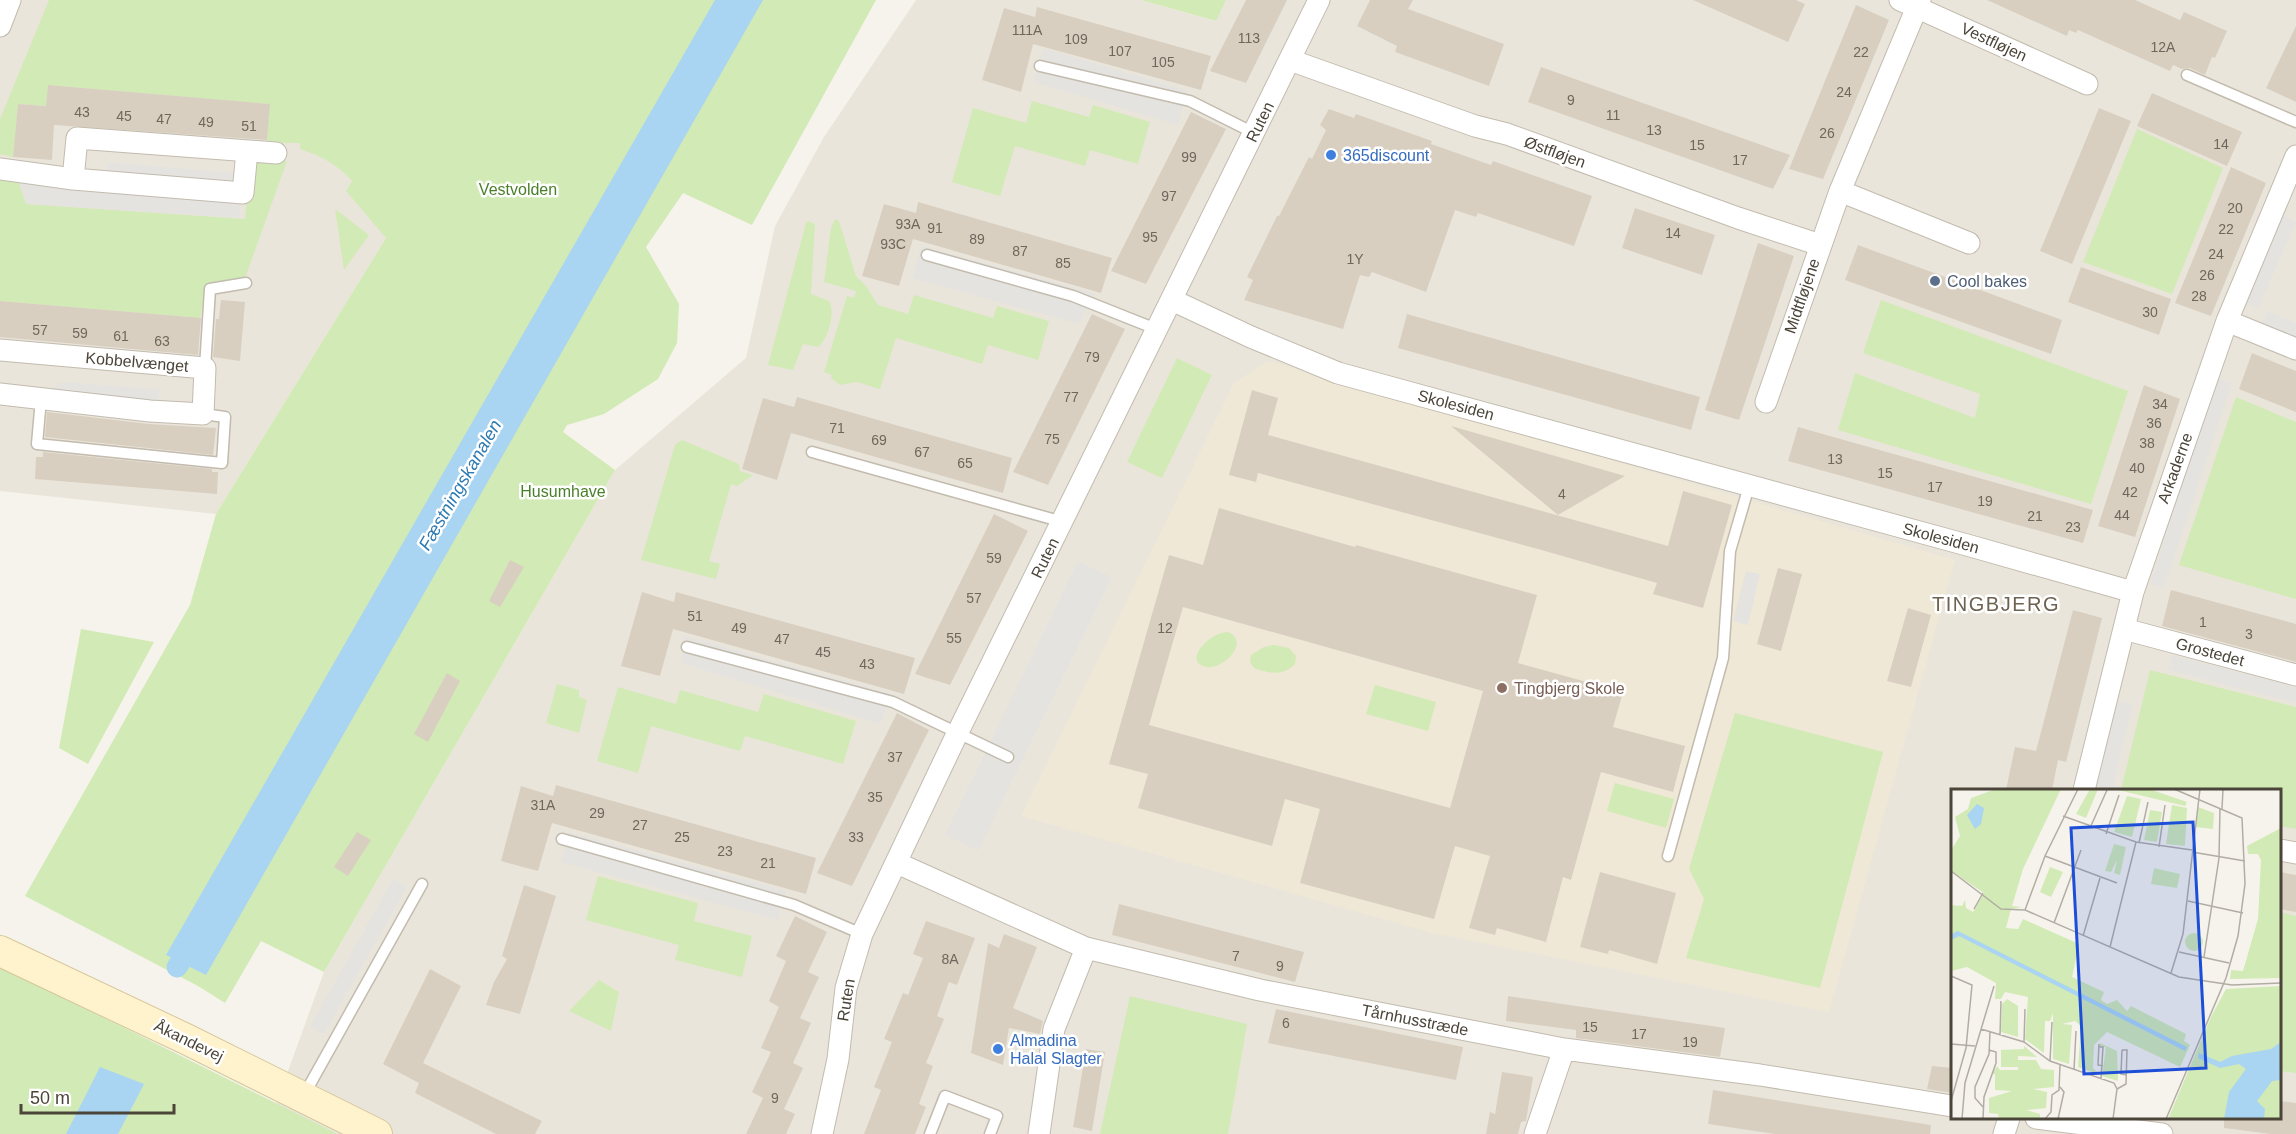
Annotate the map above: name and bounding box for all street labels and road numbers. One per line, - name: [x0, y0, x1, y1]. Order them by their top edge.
- street label: Vestfløjen: [1959, 19, 2029, 65]
- street label: Ruten: [1243, 99, 1277, 145]
- street label: Østfløjen: [1522, 133, 1588, 171]
- street label: Midtfløjene: [1781, 256, 1823, 336]
- street label: Kobbelvænget: [85, 349, 190, 375]
- street label: Skolesiden: [1416, 387, 1496, 423]
- street label: Arkaderne: [2154, 430, 2196, 506]
- street label: Skolesiden: [1901, 520, 1981, 556]
- street label: Ruten: [1028, 535, 1062, 581]
- street label: Grostedet: [2174, 635, 2247, 669]
- street label: Ruten: [834, 978, 858, 1022]
- street label: Tårnhusstræde: [1360, 1001, 1470, 1039]
- street label: Åkandevej: [152, 1016, 227, 1065]

